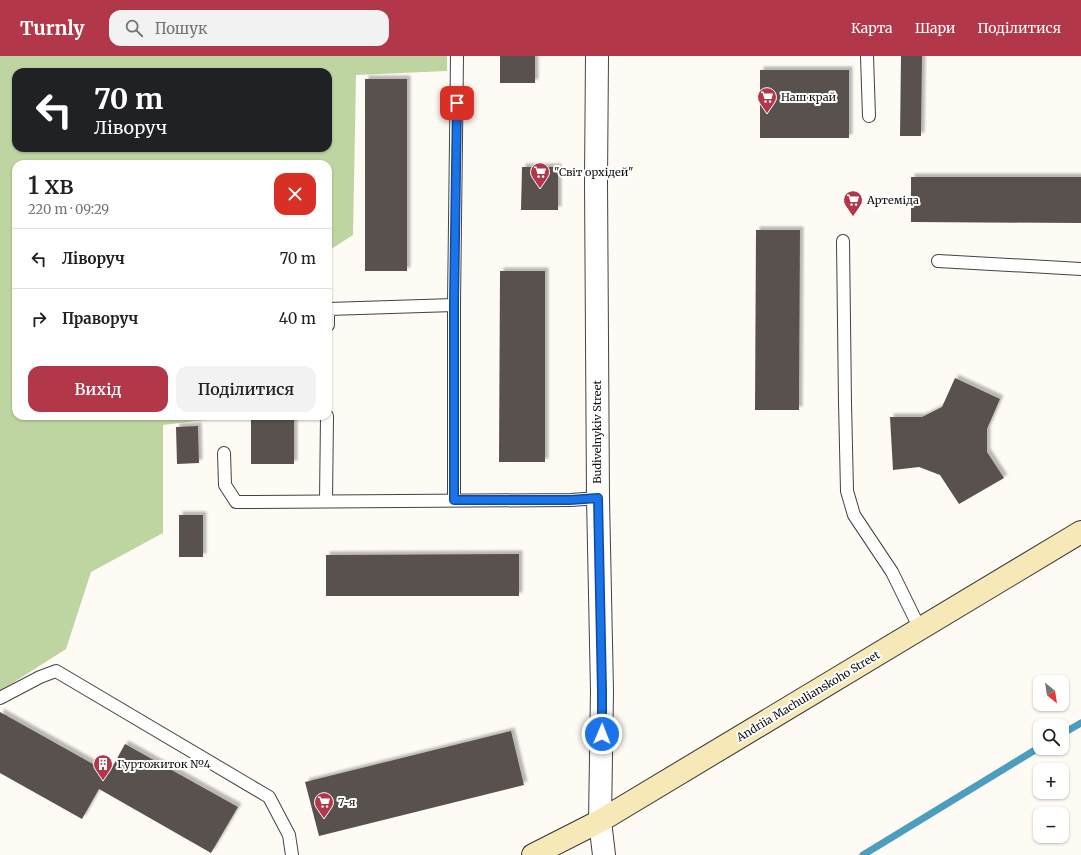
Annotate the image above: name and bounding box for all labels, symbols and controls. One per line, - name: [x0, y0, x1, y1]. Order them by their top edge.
- search box: [109, 10, 389, 46]
- text: Turnly: [20, 16, 85, 40]
- icon: search: [123, 17, 145, 39]
- text: Пошук: [155, 19, 207, 38]
- text: Карта: [851, 19, 893, 37]
- text: Шари: [915, 19, 956, 37]
- text: Поділитися: [978, 19, 1061, 37]
- text: 70 m: [94, 81, 163, 117]
- icon: left: [28, 84, 80, 136]
- pin: [440, 86, 474, 120]
- supermarket icon: Наш край: [756, 86, 778, 114]
- place label: Наш край: [781, 90, 837, 104]
- icon: arrive: [446, 92, 468, 114]
- text: Ліворуч: [94, 116, 167, 139]
- supermarket icon: "Світ орхідей": [529, 161, 551, 189]
- place label: "Світ орхідей": [554, 165, 634, 179]
- text: 1 хв: [28, 170, 74, 201]
- button: close: [274, 173, 316, 215]
- supermarket icon: Артеміда: [842, 189, 864, 217]
- place label: Артеміда: [866, 193, 919, 207]
- text: 220 m · 09:29: [28, 201, 109, 218]
- icon: left: [28, 248, 50, 270]
- text: Ліворуч: [62, 249, 125, 268]
- text: 70 m: [280, 249, 316, 268]
- icon: right: [28, 308, 50, 330]
- text: Праворуч: [62, 309, 138, 328]
- text: 40 m: [279, 309, 316, 328]
- button: Вихід: [28, 366, 168, 412]
- button: Поділитися: [176, 366, 316, 412]
- street label: Budivelnykiv Street: [590, 380, 604, 484]
- street label: Andriia Machulianskoho Street: [733, 647, 883, 745]
- north arrow: [1033, 675, 1069, 711]
- map controls: [1033, 675, 1069, 843]
- position arrow: [581, 713, 623, 755]
- button: search: [1033, 719, 1069, 755]
- building icon: Гуртожиток №4: [92, 753, 114, 781]
- place label: Гуртожиток №4: [117, 757, 211, 771]
- button: +: [1033, 763, 1069, 799]
- supermarket icon: 7-я: [313, 791, 335, 819]
- place label: 7-я: [338, 795, 356, 809]
- button: −: [1033, 807, 1069, 843]

